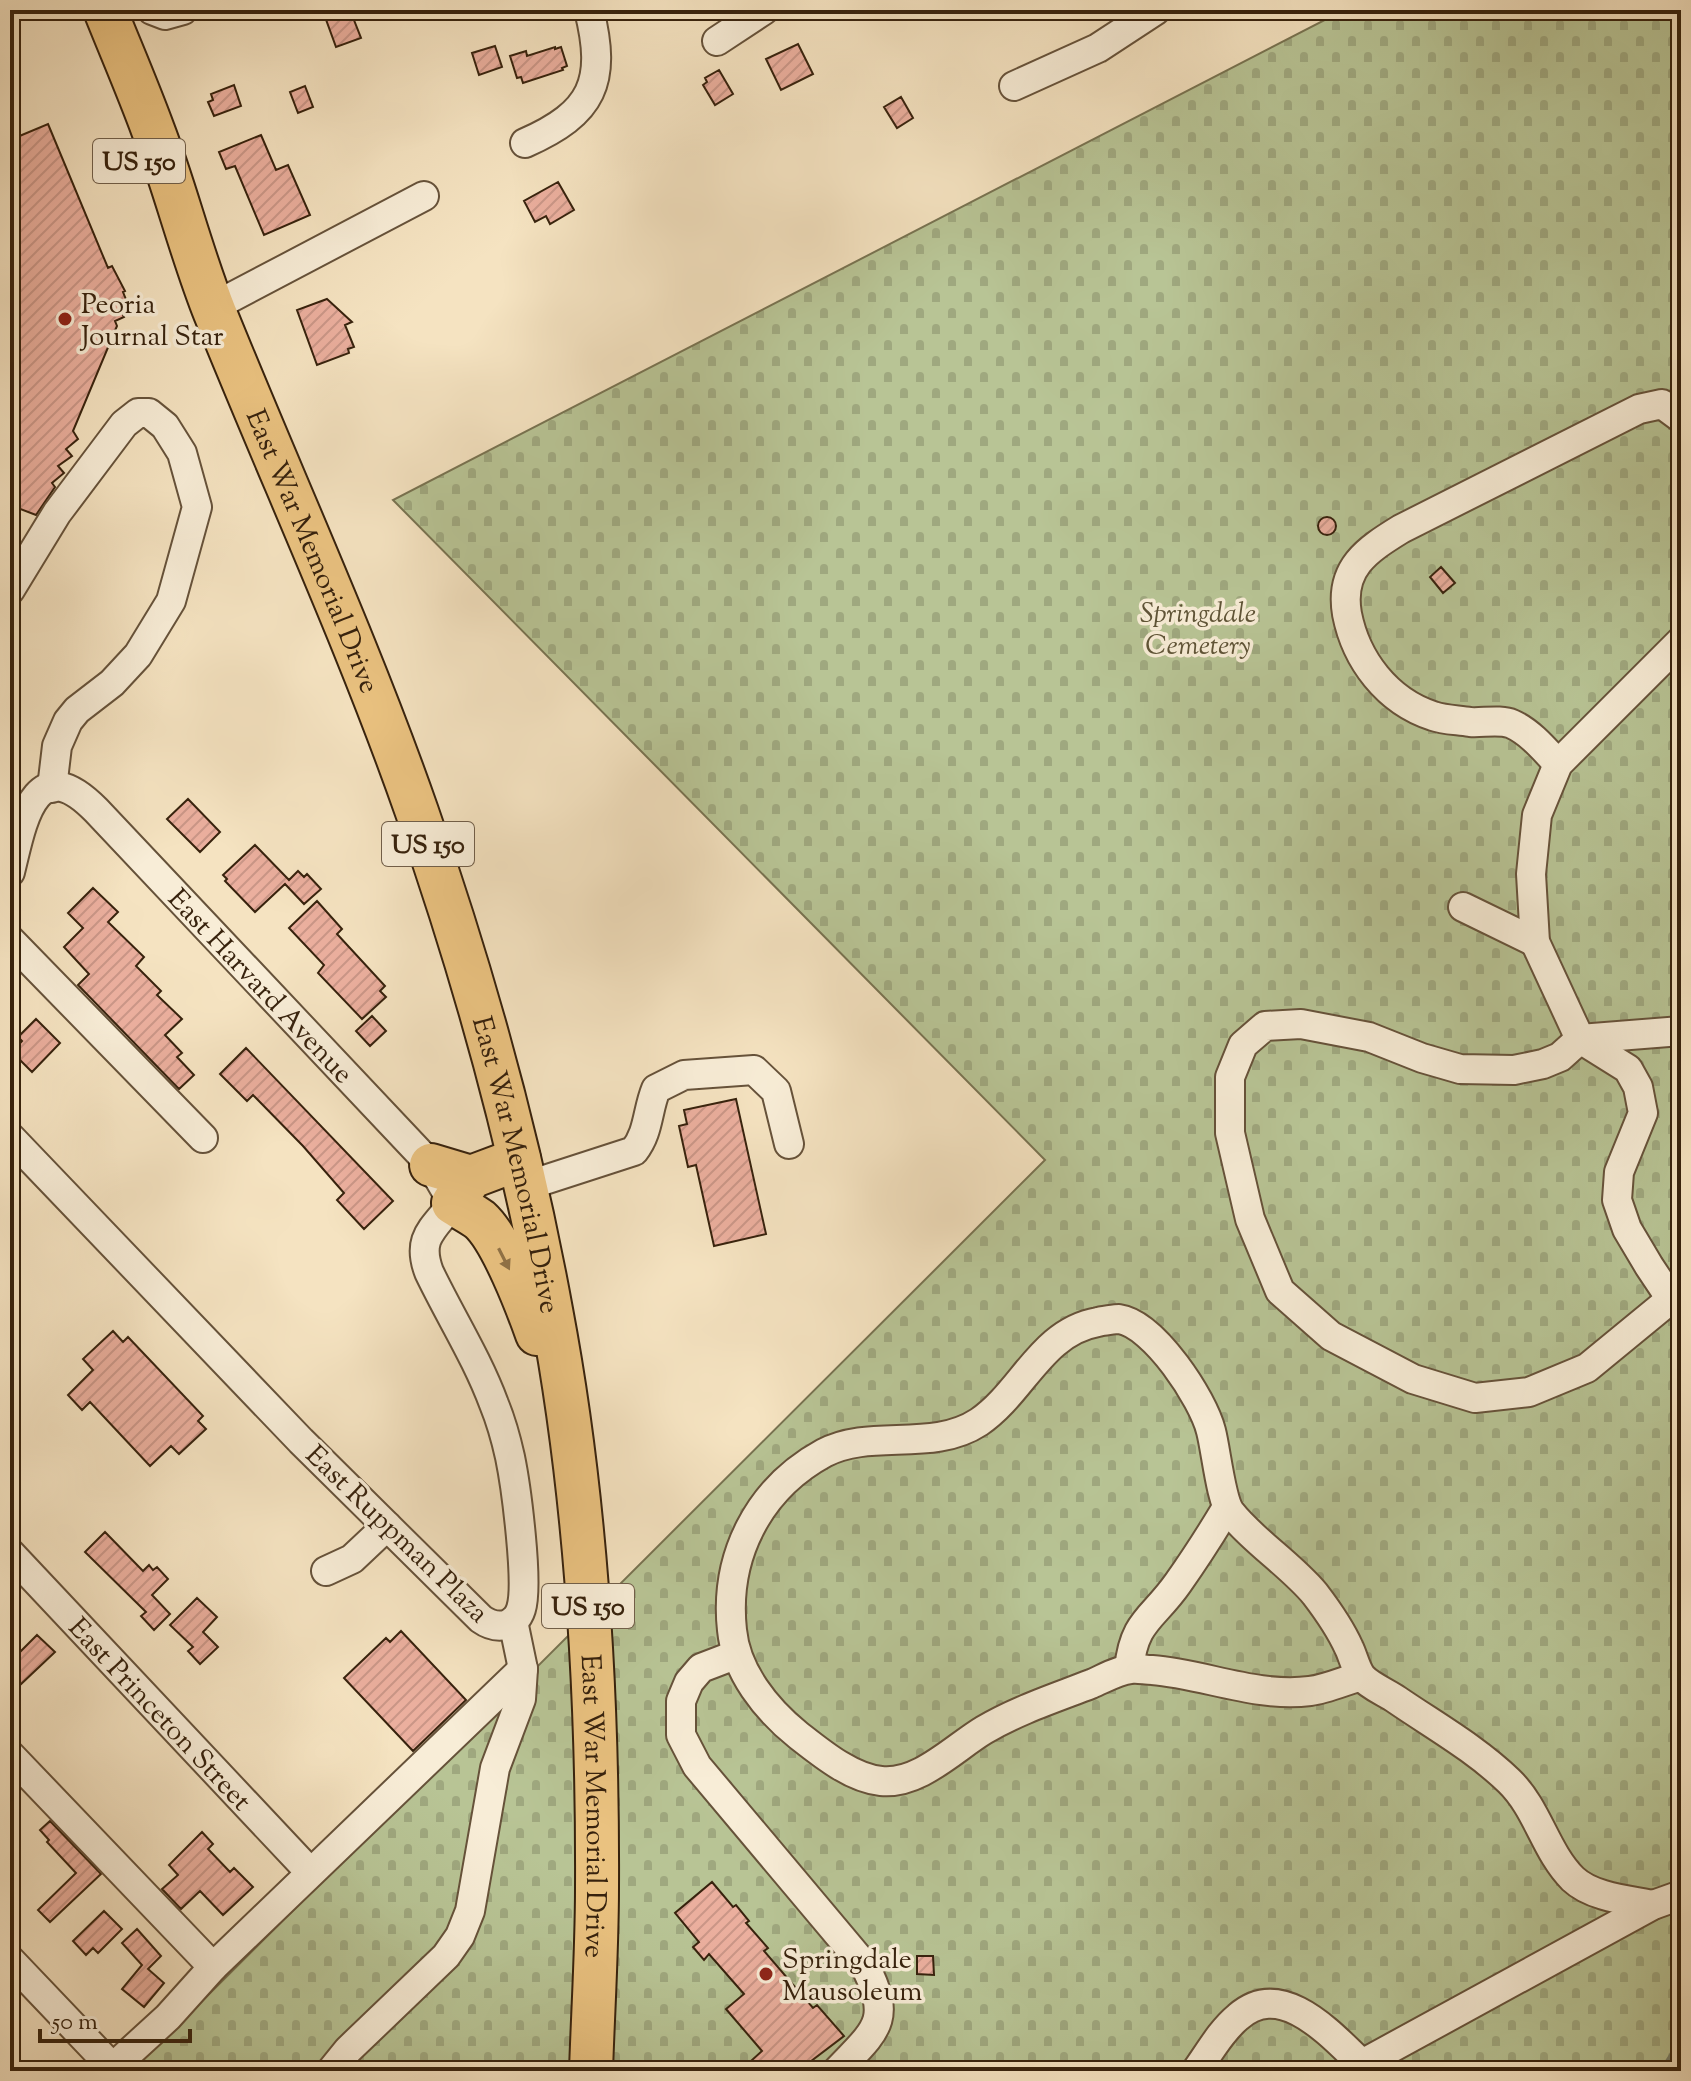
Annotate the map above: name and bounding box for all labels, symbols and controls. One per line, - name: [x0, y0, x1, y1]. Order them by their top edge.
- road number: US 150: [93, 139, 185, 183]
- place label: Peoria Journal Star: [79, 286, 224, 358]
- marker: Peoria Journal Star: [56, 310, 74, 328]
- street label: East War Memorial Drive: [234, 404, 388, 700]
- park label: Springdale Cemetery: [1140, 595, 1256, 667]
- road number: US 150: [382, 822, 474, 866]
- street label: East Harvard Avenue: [157, 881, 361, 1094]
- street label: East War Memorial Drive: [460, 1012, 568, 1317]
- one-way arrow: [498, 1248, 511, 1271]
- street label: East Ruppman Plaza: [295, 1437, 497, 1633]
- road number: US 150: [542, 1584, 634, 1628]
- street label: East Princeton Street: [58, 1610, 260, 1821]
- street label: East War Memorial Drive: [569, 1653, 614, 1959]
- place label: Springdale Mausoleum: [782, 1941, 922, 2013]
- marker: Springdale Mausoleum: [757, 1965, 775, 1983]
- scale bar: [40, 1993, 190, 2043]
- text: 50 m: [50, 2006, 98, 2040]

